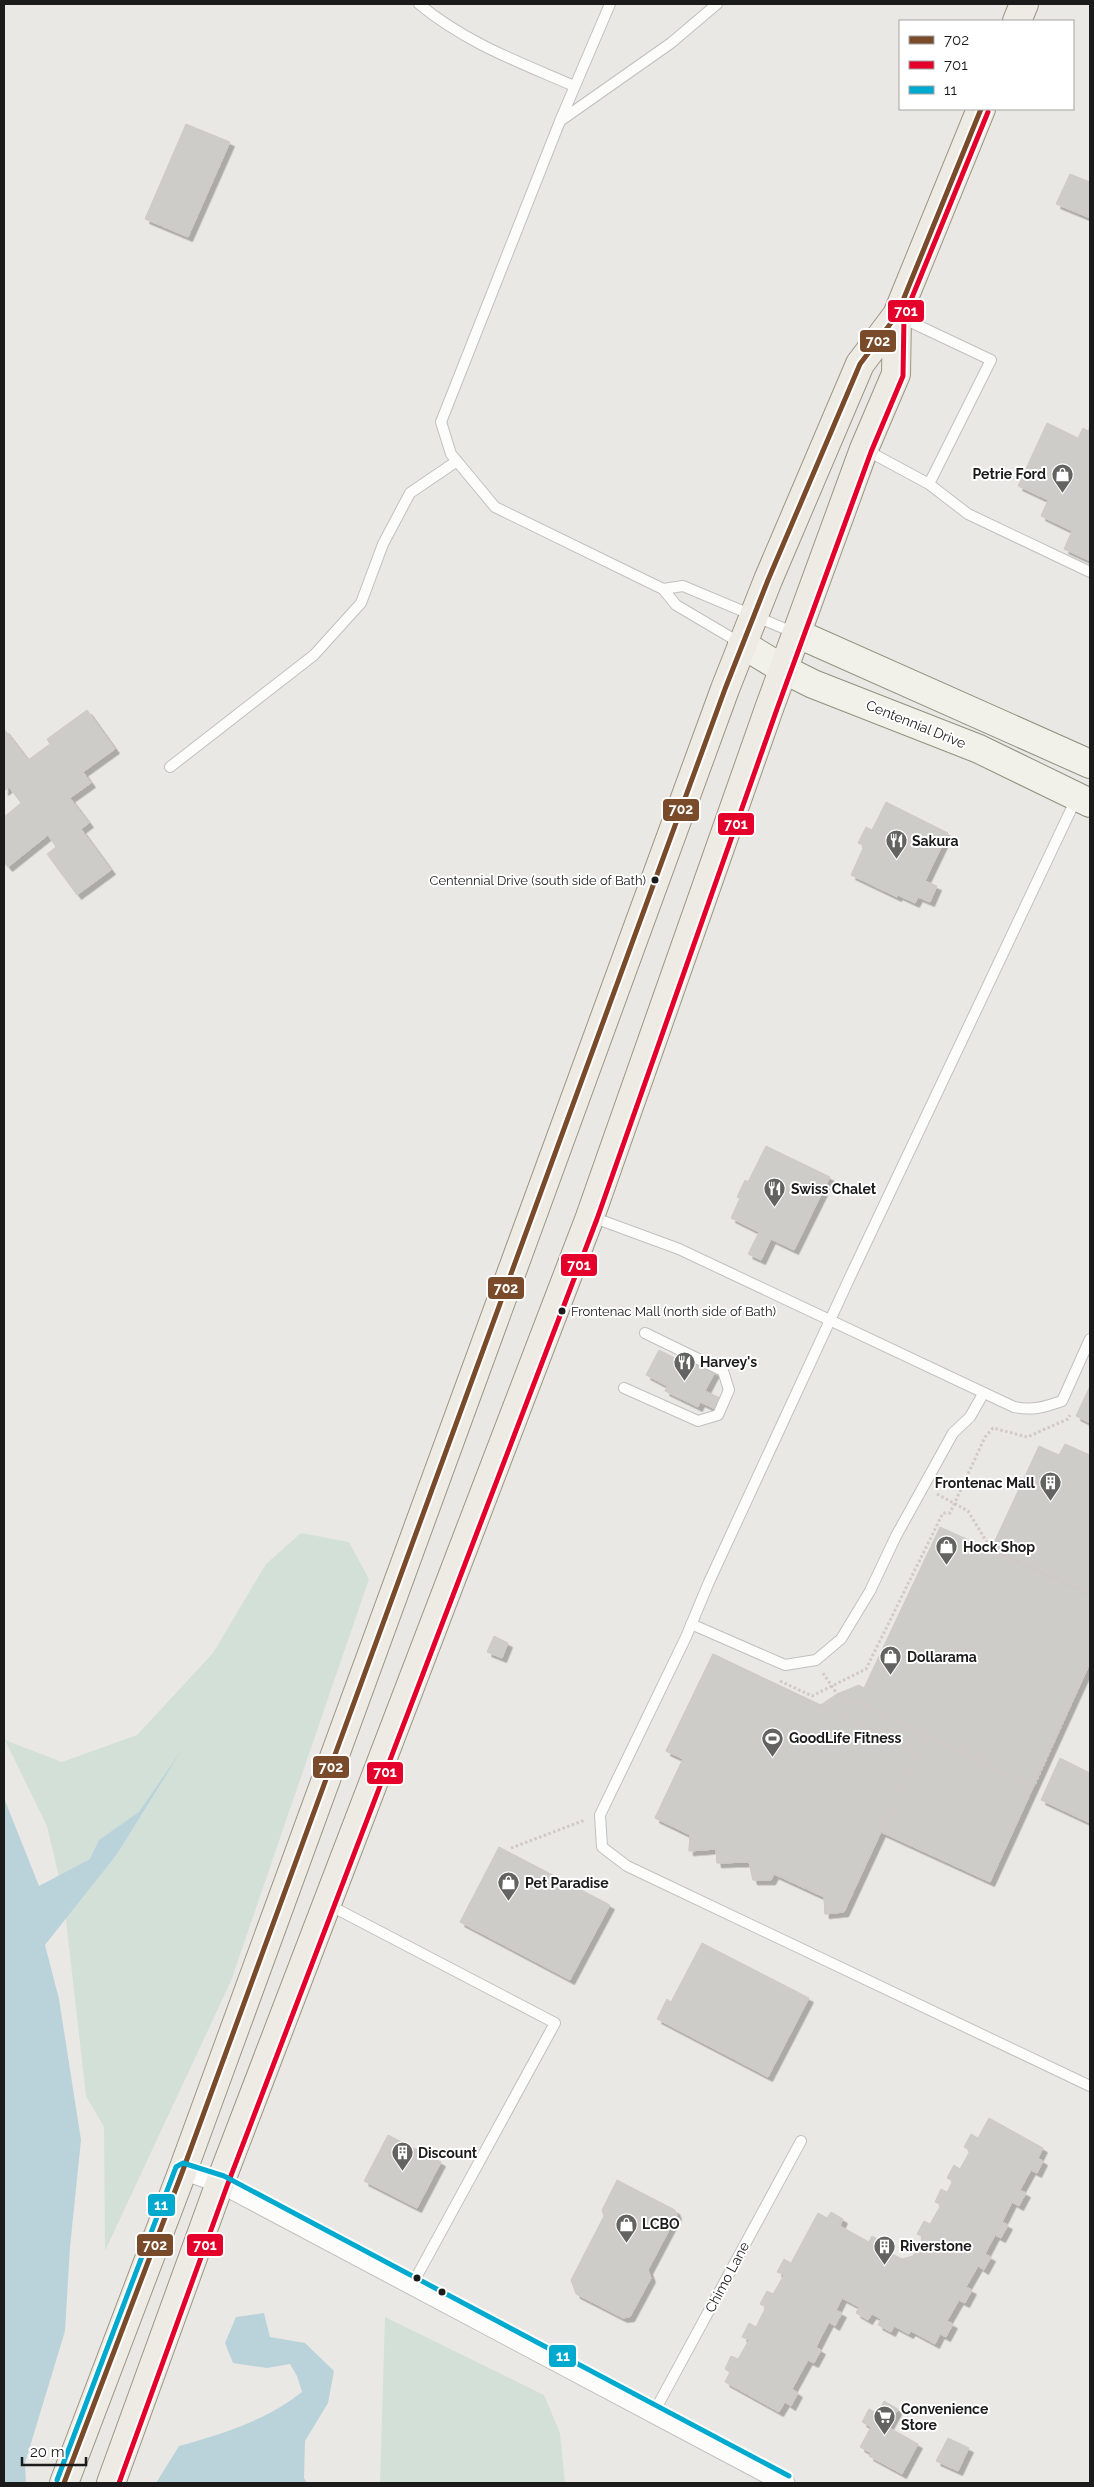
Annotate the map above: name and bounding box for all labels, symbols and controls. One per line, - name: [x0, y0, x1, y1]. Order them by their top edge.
- legend: [899, 20, 1074, 110]
- text: 702: [944, 31, 969, 49]
- text: 701: [944, 56, 968, 74]
- text: 11: [944, 81, 957, 99]
- line badge: 701: [887, 299, 925, 323]
- text: 701: [894, 303, 918, 319]
- line badge: 702: [859, 329, 897, 353]
- text: 702: [866, 333, 890, 349]
- shop icon: Petrie Ford: [1050, 462, 1074, 493]
- place label: Petrie Ford: [973, 466, 1046, 482]
- street label: Centennial Drive: [864, 697, 968, 751]
- line badge: 702: [662, 798, 700, 822]
- text: 702: [669, 801, 693, 817]
- line badge: 701: [717, 812, 755, 836]
- text: 701: [724, 816, 748, 832]
- restaurant icon: Sakura: [884, 829, 908, 860]
- place label: Sakura: [912, 833, 958, 849]
- place label: Centennial Drive (south side of Bath): [430, 873, 646, 888]
- marker: Centennial Drive (south side of Bath): [650, 875, 660, 885]
- restaurant icon: Swiss Chalet: [763, 1177, 787, 1208]
- place label: Swiss Chalet: [791, 1181, 877, 1197]
- line badge: 701: [560, 1253, 598, 1277]
- text: 701: [567, 1257, 591, 1273]
- line badge: 702: [487, 1276, 525, 1300]
- text: 702: [494, 1280, 518, 1296]
- place label: Frontenac Mall (north side of Bath): [571, 1304, 776, 1319]
- marker: Frontenac Mall (north side of Bath): [557, 1306, 567, 1316]
- restaurant icon: Harvey's: [672, 1350, 696, 1381]
- place label: Harvey's: [700, 1354, 757, 1370]
- building icon: Frontenac Mall: [1039, 1471, 1063, 1502]
- place label: Frontenac Mall: [935, 1475, 1036, 1491]
- shop icon: Hock Shop: [935, 1535, 959, 1566]
- place label: Hock Shop: [963, 1539, 1035, 1555]
- shop icon: Dollarama: [879, 1645, 903, 1676]
- place label: Dollarama: [907, 1649, 977, 1665]
- sports icon: GoodLife Fitness: [761, 1726, 785, 1757]
- place label: GoodLife Fitness: [789, 1730, 901, 1746]
- line badge: 702: [312, 1755, 350, 1779]
- text: 702: [319, 1759, 343, 1775]
- line badge: 701: [366, 1761, 404, 1785]
- text: 701: [373, 1764, 397, 1780]
- shop icon: Pet Paradise: [497, 1871, 521, 1902]
- place label: Pet Paradise: [525, 1875, 609, 1891]
- building icon: Discount: [390, 2141, 414, 2172]
- place label: Discount: [418, 2145, 478, 2161]
- line badge: 11: [147, 2193, 176, 2217]
- text: 11: [154, 2197, 168, 2213]
- shop icon: LCBO: [614, 2212, 638, 2243]
- place label: LCBO: [642, 2216, 680, 2232]
- line badge: 702: [136, 2233, 174, 2257]
- line badge: 701: [186, 2233, 224, 2257]
- building icon: Riverstone: [872, 2234, 896, 2265]
- text: 702: [143, 2237, 167, 2253]
- text: 701: [193, 2237, 217, 2253]
- place label: Riverstone: [900, 2238, 972, 2254]
- street label: Chimo Lane: [702, 2239, 752, 2315]
- unlabelled marker: [412, 2273, 422, 2283]
- unlabelled marker: [437, 2287, 447, 2297]
- line badge: 11: [548, 2344, 577, 2368]
- text: 11: [556, 2348, 570, 2364]
- place label: Convenience Store: [901, 2401, 989, 2433]
- supermarket icon: Convenience Store: [873, 2405, 897, 2436]
- scale bar: [22, 2434, 86, 2466]
- text: 20 m: [30, 2443, 65, 2461]

